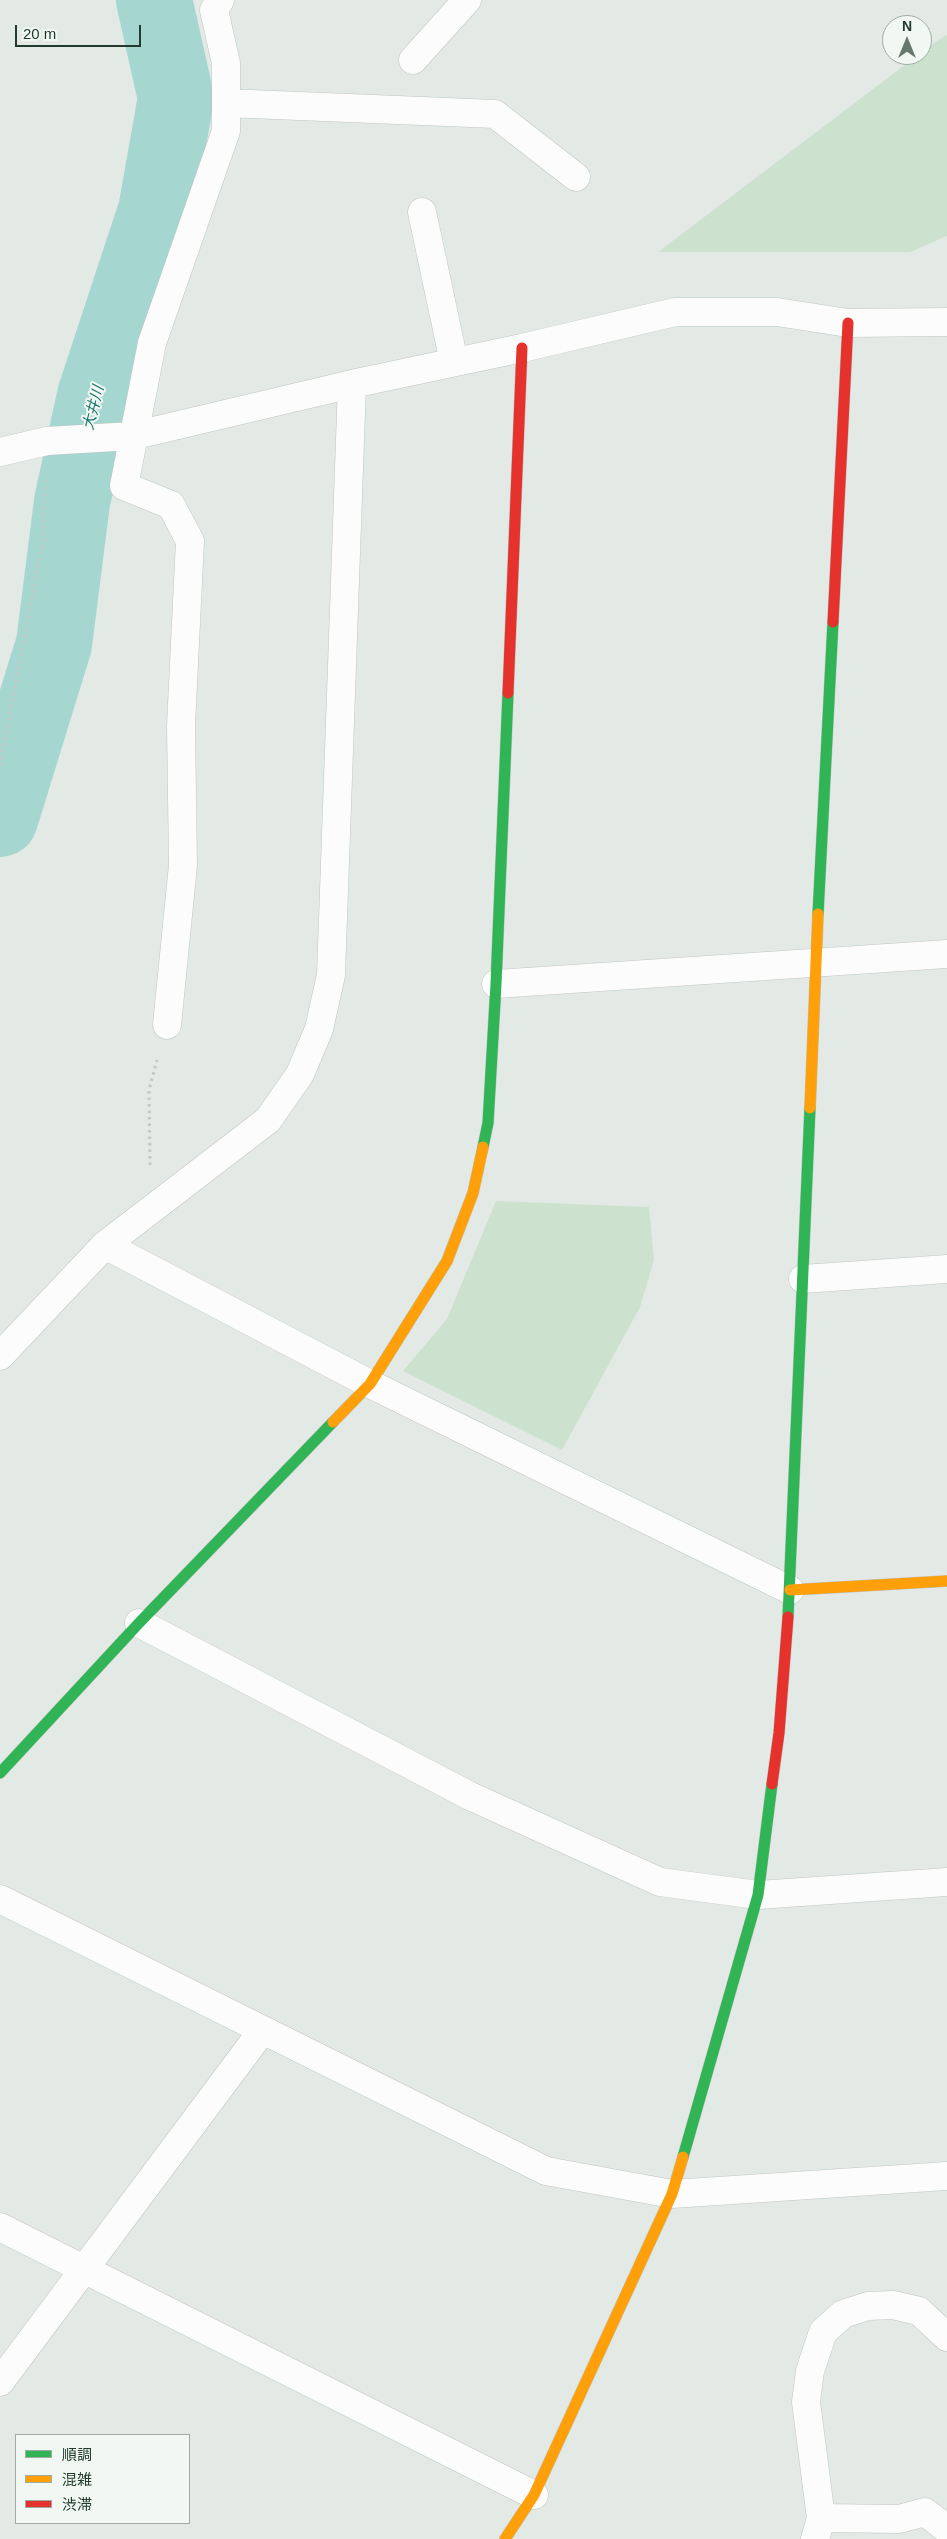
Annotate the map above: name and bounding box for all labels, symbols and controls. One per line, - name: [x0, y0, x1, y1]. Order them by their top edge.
- scale bar: [18, 15, 144, 47]
- north arrow: [882, 15, 932, 65]
- text: N: [902, 18, 912, 34]
- text: 20 m: [23, 25, 56, 42]
- water label: 大井川: [80, 384, 108, 432]
- legend: [15, 2434, 190, 2524]
- text: 順調: [62, 2446, 92, 2463]
- text: 混雑: [62, 2471, 92, 2488]
- text: 渋滞: [62, 2496, 92, 2513]

